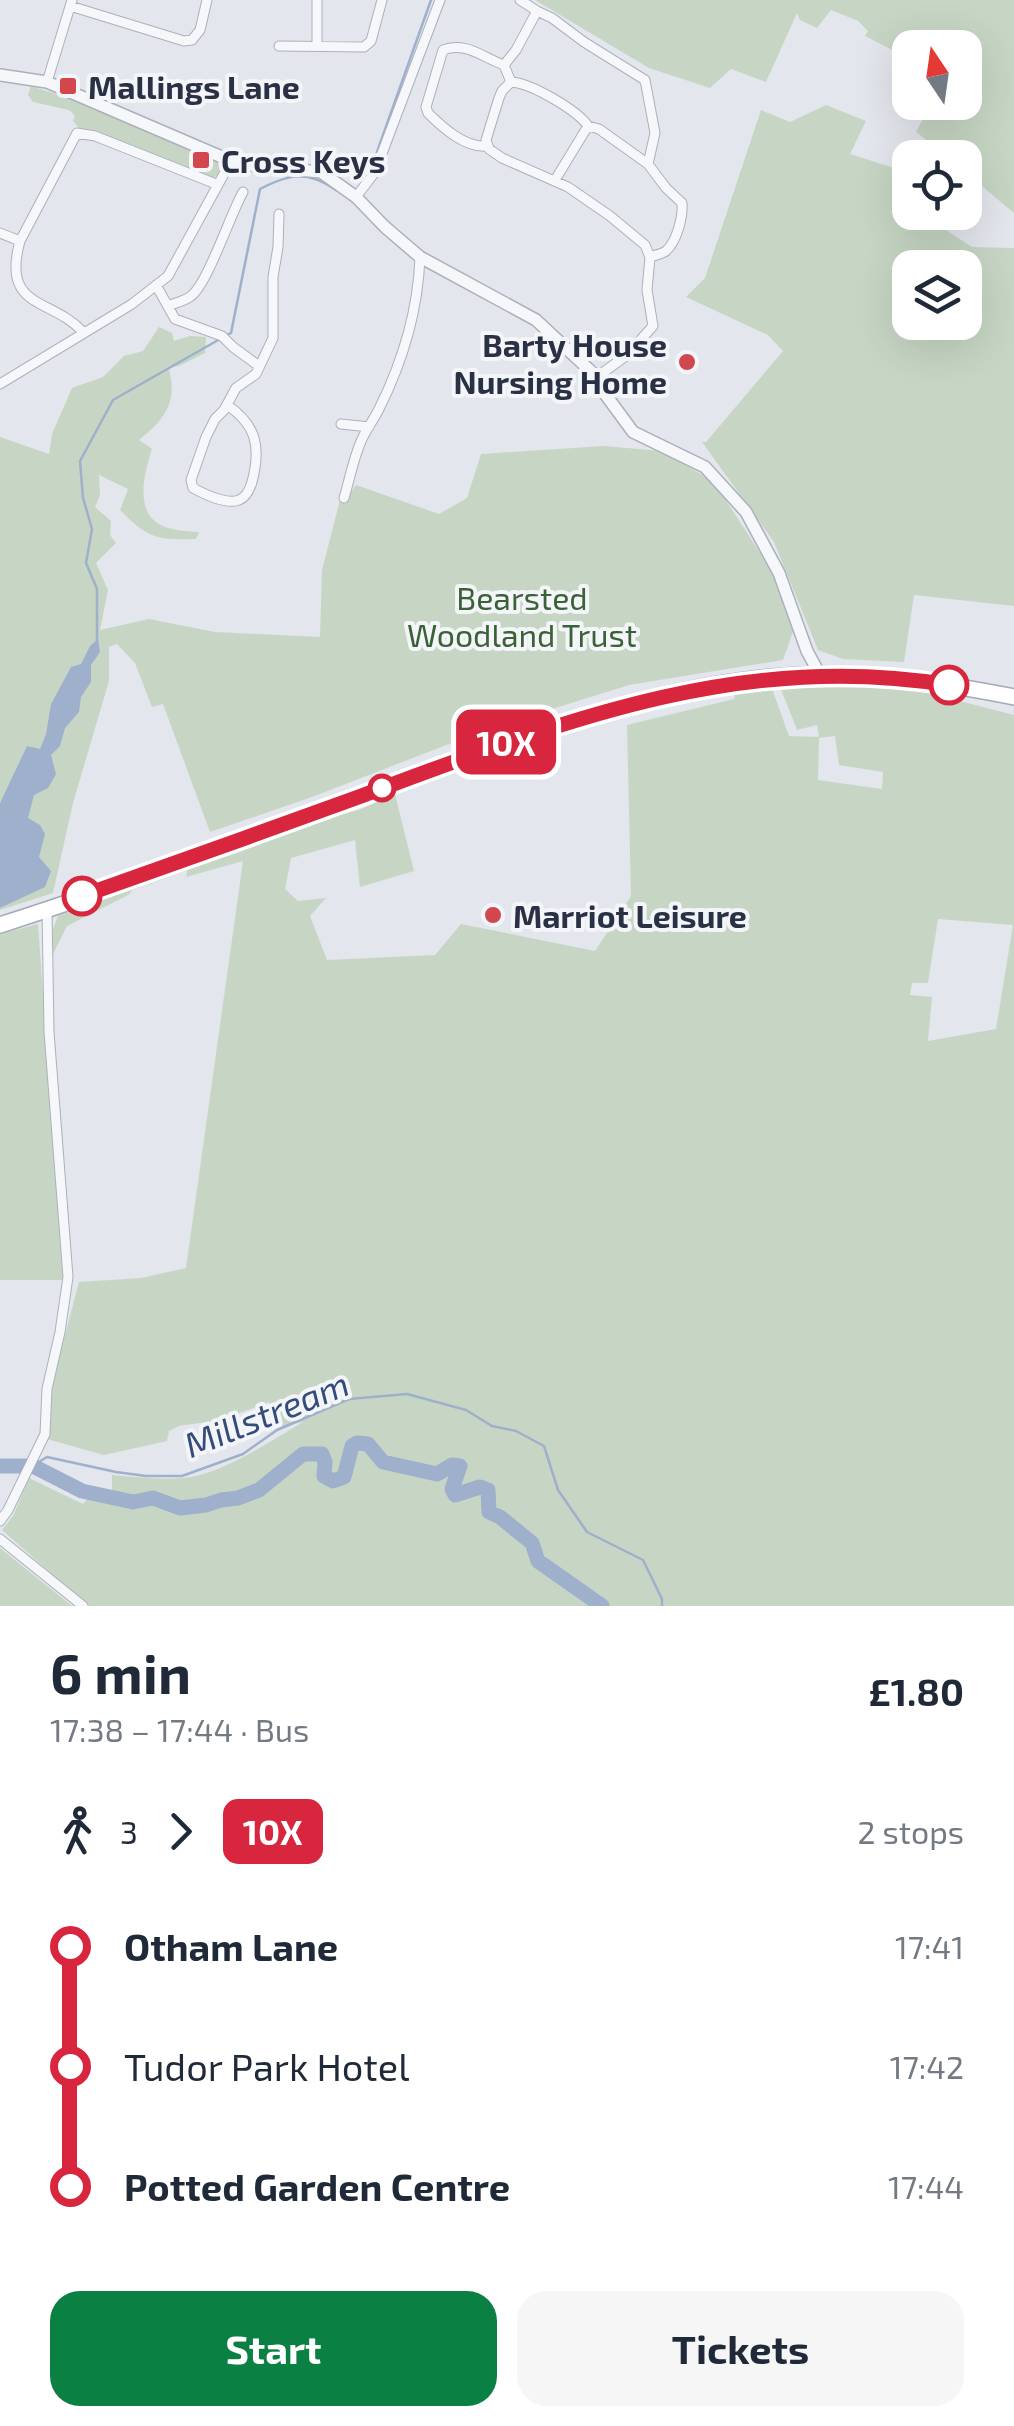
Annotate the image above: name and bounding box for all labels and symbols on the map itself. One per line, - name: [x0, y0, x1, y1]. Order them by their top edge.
- north arrow: [892, 30, 982, 120]
- place label: Mallings Lane: [88, 67, 300, 105]
- marker: Mallings Lane: [57, 75, 79, 97]
- place label: Cross Keys: [221, 141, 386, 180]
- marker: Cross Keys: [190, 149, 212, 171]
- place label: Barty House Nursing Home: [453, 325, 667, 400]
- marker: Barty House Nursing Home: [676, 351, 698, 373]
- park label: Bearsted Woodland Trust: [407, 578, 637, 653]
- unlabelled marker: [930, 666, 968, 704]
- line badge: 10X: [448, 710, 564, 774]
- unlabelled marker: [369, 775, 395, 801]
- unlabelled marker: [63, 877, 101, 915]
- place label: Marriot Leisure: [513, 896, 747, 934]
- marker: Marriot Leisure: [482, 904, 504, 926]
- water label: Millstream: [178, 1361, 354, 1465]

